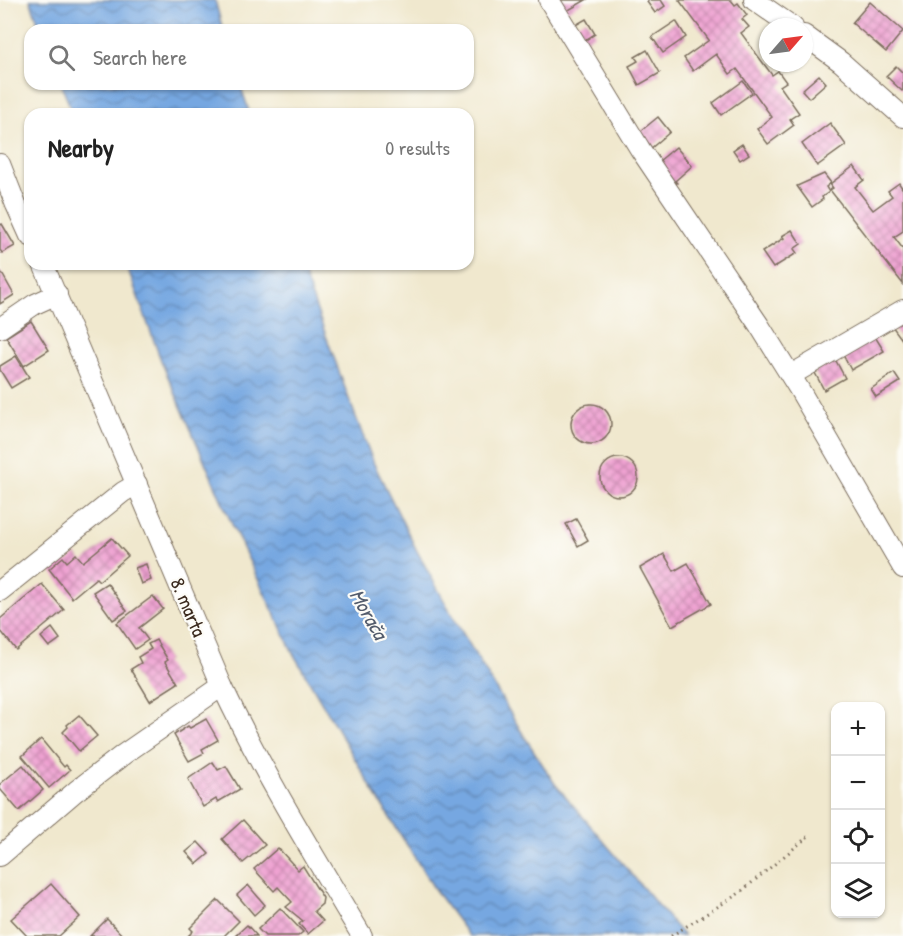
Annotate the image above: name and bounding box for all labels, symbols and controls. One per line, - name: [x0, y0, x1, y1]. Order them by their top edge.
- north arrow: [759, 18, 813, 72]
- search box: [24, 24, 474, 90]
- icon: search: [45, 41, 78, 74]
- text: Search here: [93, 42, 187, 72]
- text: Nearby: [48, 130, 114, 165]
- text: 0 results: [385, 134, 450, 161]
- street label: 8. marta: [165, 573, 213, 641]
- water label: Morača: [343, 584, 396, 647]
- map controls: [831, 702, 885, 918]
- button: +: [831, 702, 885, 756]
- button: −: [831, 756, 885, 810]
- button: locate: [831, 810, 885, 864]
- button: layers: [831, 864, 885, 918]

